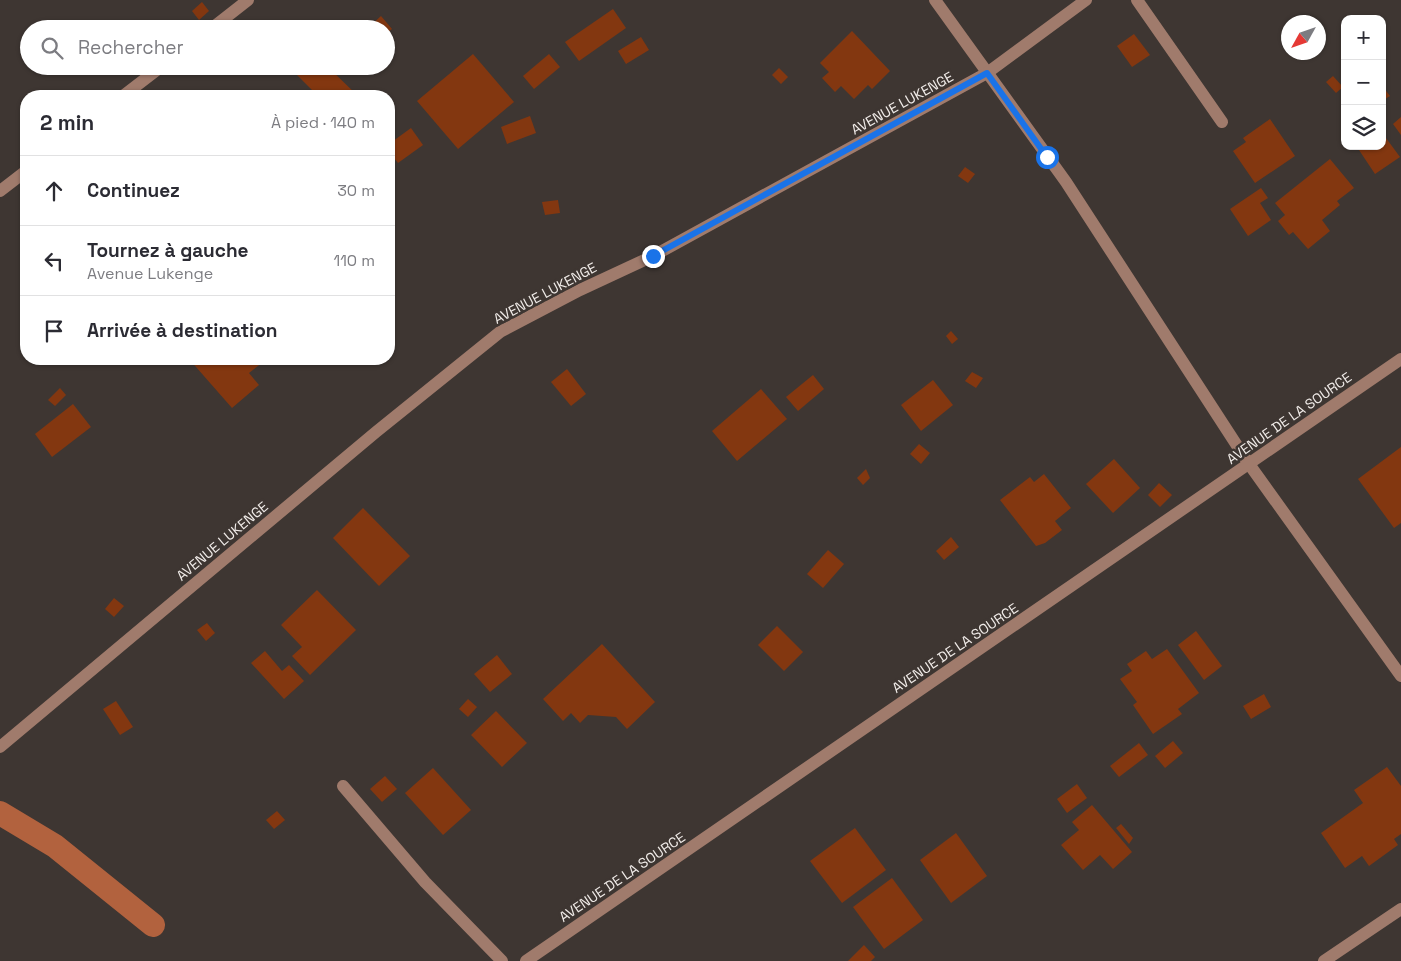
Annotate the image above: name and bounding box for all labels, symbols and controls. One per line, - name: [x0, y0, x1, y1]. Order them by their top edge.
- north arrow: [1281, 15, 1326, 60]
- map controls: [1341, 15, 1386, 150]
- button: +: [1341, 15, 1386, 60]
- search box: [20, 20, 395, 75]
- icon: search: [38, 34, 66, 62]
- text: Rechercher: [78, 35, 184, 60]
- button: −: [1341, 60, 1386, 105]
- street label: AVENUE LUKENGE: [848, 67, 956, 139]
- button: layers: [1341, 105, 1386, 150]
- text: 2 min: [40, 109, 94, 136]
- text: À pied · 140 m: [271, 112, 375, 133]
- route start: [1036, 146, 1059, 169]
- icon: ahead: [40, 177, 68, 205]
- text: Continuez: [87, 178, 180, 203]
- text: 30 m: [337, 180, 375, 201]
- text: Tournez à gauche: [87, 238, 249, 263]
- route end: [642, 245, 665, 268]
- icon: left: [40, 247, 68, 275]
- text: 110 m: [333, 250, 375, 271]
- street label: AVENUE LUKENGE: [490, 258, 600, 328]
- text: Avenue Lukenge: [87, 263, 213, 284]
- icon: arrive: [40, 317, 68, 345]
- text: Arrivée à destination: [87, 318, 277, 343]
- street label: AVENUE DE LA SOURCE: [1223, 368, 1355, 468]
- street label: AVENUE LUKENGE: [172, 497, 272, 585]
- street label: AVENUE DE LA SOURCE: [888, 599, 1022, 697]
- street label: AVENUE DE LA SOURCE: [555, 828, 689, 926]

